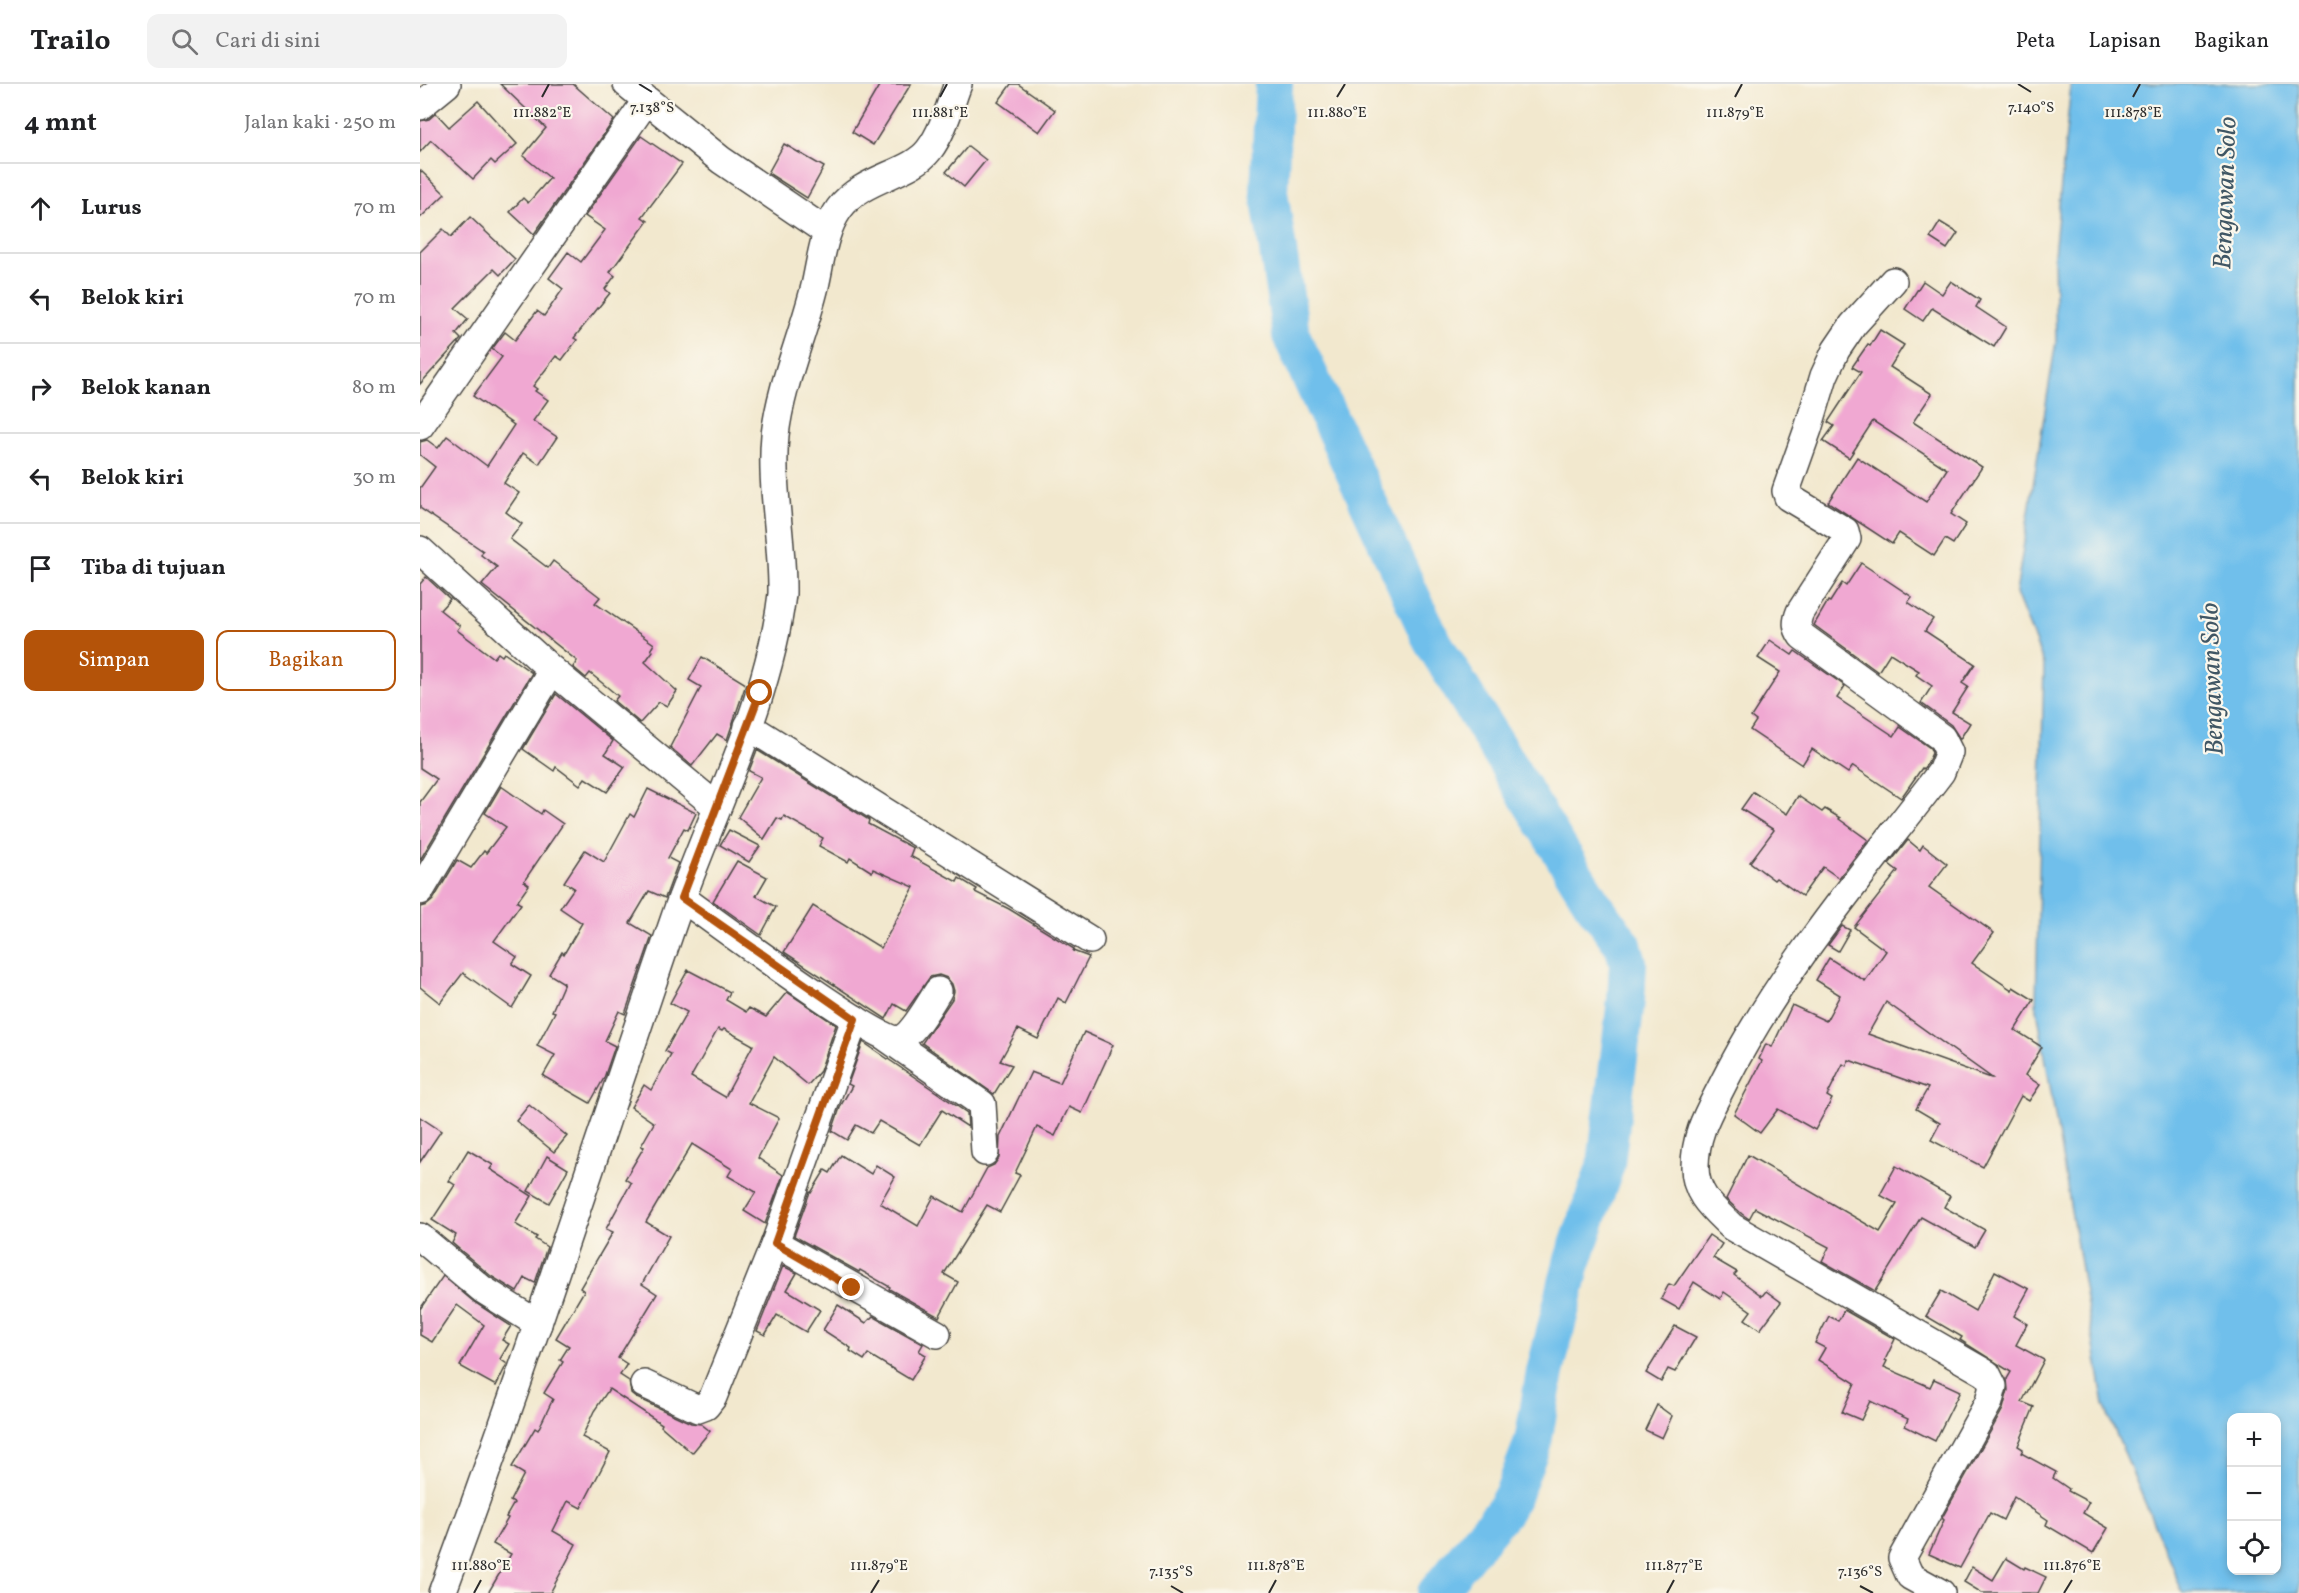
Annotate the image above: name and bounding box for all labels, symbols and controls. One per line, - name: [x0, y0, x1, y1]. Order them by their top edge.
- search box: [147, 14, 567, 68]
- text: Trailo: [30, 22, 111, 61]
- icon: search: [168, 25, 201, 58]
- text: Cari di sini: [216, 26, 320, 57]
- text: Peta: [2016, 27, 2055, 56]
- text: Lapisan: [2088, 27, 2161, 56]
- text: Bagikan: [2194, 27, 2269, 56]
- text: 7.138°S: [630, 98, 674, 119]
- text: 7.140°S: [2008, 98, 2054, 119]
- text: 111.882°E: [513, 103, 571, 124]
- text: 111.881°E: [912, 103, 968, 124]
- text: 111.880°E: [1307, 103, 1367, 124]
- text: 111.879°E: [1706, 103, 1764, 124]
- text: 111.878°E: [2104, 103, 2162, 124]
- text: 4 mnt: [24, 105, 97, 141]
- text: Jalan kaki · 250 m: [244, 109, 396, 137]
- water label: Bengawan Solo: [2205, 116, 2247, 270]
- icon: ahead: [24, 192, 57, 225]
- text: Lurus: [81, 193, 142, 224]
- text: 70 m: [353, 194, 396, 222]
- icon: left: [24, 282, 57, 315]
- text: Belok kiri: [81, 283, 184, 314]
- text: 70 m: [353, 284, 396, 312]
- icon: right: [24, 372, 57, 405]
- text: Belok kanan: [81, 373, 211, 404]
- text: 80 m: [352, 374, 396, 402]
- icon: left: [24, 462, 57, 495]
- text: Belok kiri: [81, 463, 184, 494]
- text: 30 m: [352, 464, 396, 492]
- icon: arrive: [24, 552, 57, 585]
- text: Tiba di tujuan: [81, 553, 226, 584]
- water label: Bengawan Solo: [2192, 602, 2234, 756]
- button: Simpan: [24, 630, 204, 691]
- button: Bagikan: [216, 630, 396, 691]
- route start: [746, 679, 772, 705]
- route end: [838, 1274, 864, 1300]
- map controls: [2227, 1413, 2281, 1575]
- button: +: [2227, 1413, 2281, 1467]
- button: −: [2227, 1467, 2281, 1521]
- button: locate: [2227, 1521, 2281, 1575]
- text: 111.880°E: [451, 1556, 511, 1577]
- text: 111.879°E: [850, 1556, 908, 1577]
- text: 111.878°E: [1247, 1556, 1305, 1577]
- text: 111.877°E: [1645, 1556, 1703, 1577]
- text: 111.876°E: [2043, 1556, 2101, 1577]
- text: 7.135°S: [1149, 1562, 1193, 1583]
- text: 7.136°S: [1838, 1562, 1882, 1583]

